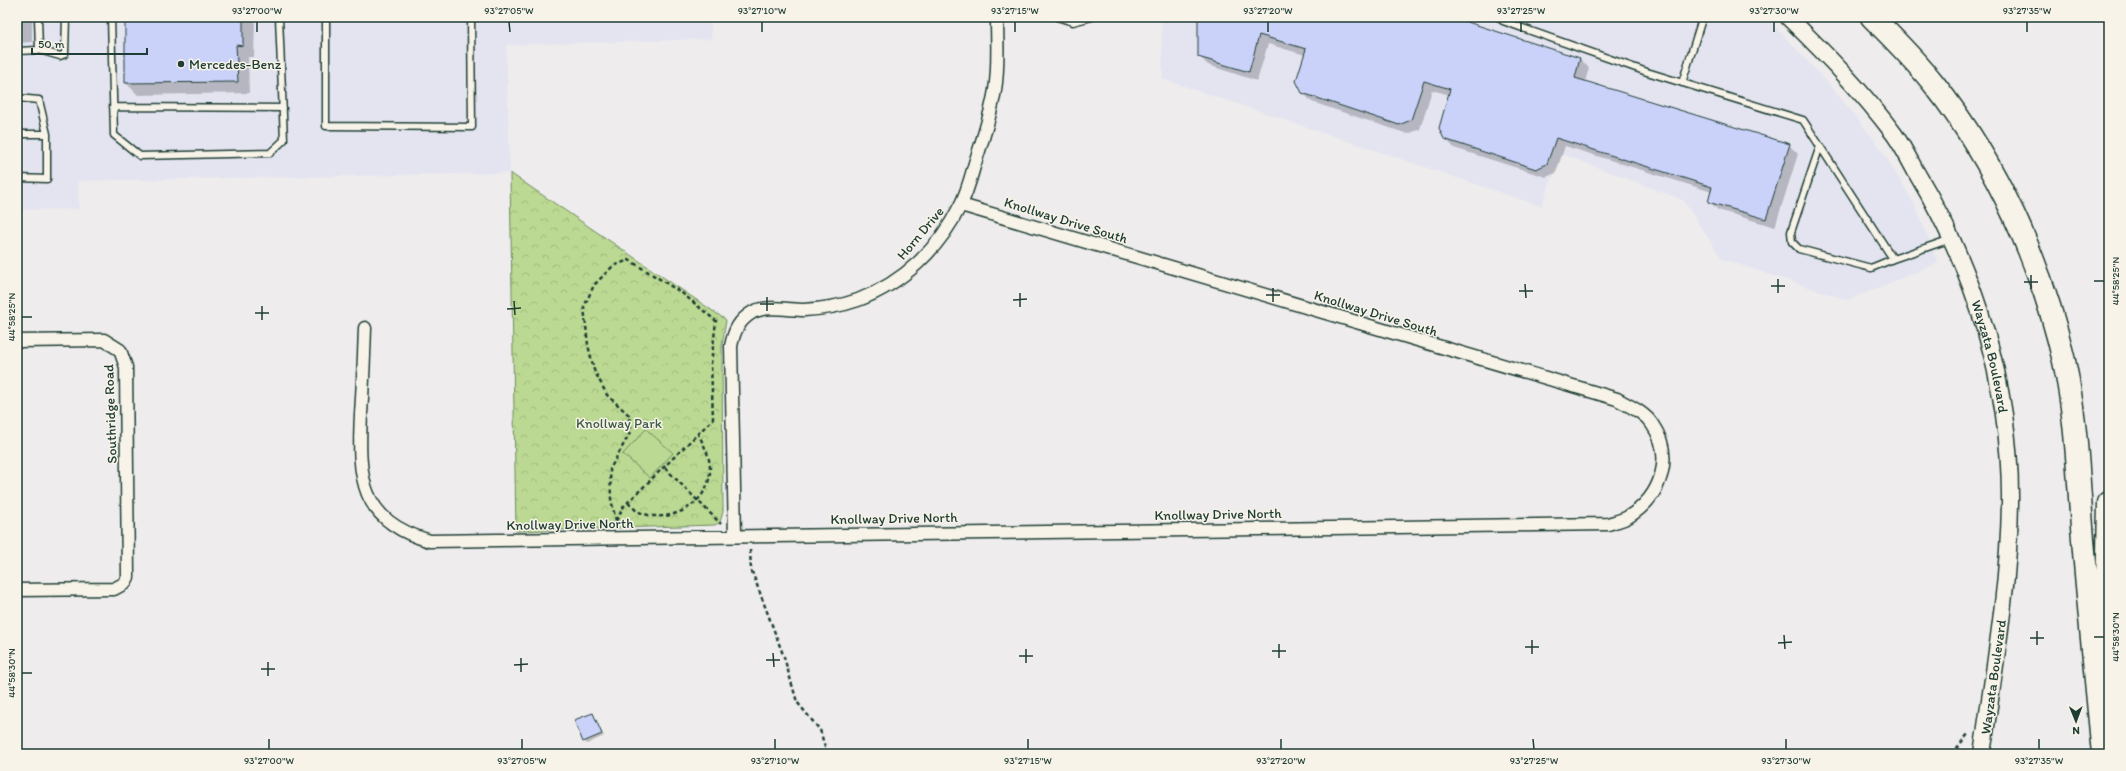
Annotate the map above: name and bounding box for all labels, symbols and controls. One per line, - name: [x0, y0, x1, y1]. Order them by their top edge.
- text: 93°27'00"W: [232, 4, 283, 17]
- text: 93°27'05"W: [484, 4, 534, 17]
- text: 93°27'10"W: [738, 4, 787, 17]
- text: 93°27'15"W: [991, 4, 1039, 17]
- text: 93°27'20"W: [1243, 4, 1293, 17]
- text: 93°27'25"W: [1497, 4, 1546, 17]
- text: 93°27'30"W: [1749, 4, 1799, 17]
- text: 93°27'35"W: [2003, 4, 2052, 17]
- scale bar: [32, 30, 147, 56]
- text: 50 m: [38, 37, 64, 51]
- place label: Mercedes-Benz: [189, 56, 282, 73]
- marker: Mercedes-Benz: [176, 59, 186, 69]
- street label: Knollway Drive South: [1002, 194, 1130, 247]
- street label: Horn Drive: [893, 203, 948, 263]
- text: 44°58'25"N: [2109, 257, 2122, 305]
- street label: Knollway Drive South: [1312, 287, 1440, 340]
- text: 44°58'25"N: [5, 293, 18, 341]
- street label: Wayzata Boulevard: [1968, 298, 2012, 415]
- street label: Southridge Road: [100, 364, 121, 464]
- park label: Knollway Park: [576, 415, 663, 432]
- street label: Knollway Drive North: [1154, 505, 1282, 524]
- street label: Knollway Drive North: [830, 509, 958, 528]
- street label: Knollway Drive North: [506, 515, 634, 534]
- text: 44°58'30"N: [2109, 612, 2122, 662]
- street label: Wayzata Boulevard: [1977, 618, 2010, 736]
- text: 44°58'30"N: [5, 648, 18, 698]
- north arrow: [2056, 701, 2096, 741]
- text: N: [2072, 724, 2080, 737]
- text: 93°27'00"W: [244, 754, 295, 767]
- text: 93°27'05"W: [497, 754, 547, 767]
- text: 93°27'10"W: [751, 754, 800, 767]
- text: 93°27'15"W: [1004, 754, 1052, 767]
- text: 93°27'20"W: [1256, 754, 1306, 767]
- text: 93°27'25"W: [1510, 754, 1559, 767]
- text: 93°27'30"W: [1761, 754, 1811, 767]
- text: 93°27'35"W: [2015, 754, 2064, 767]

